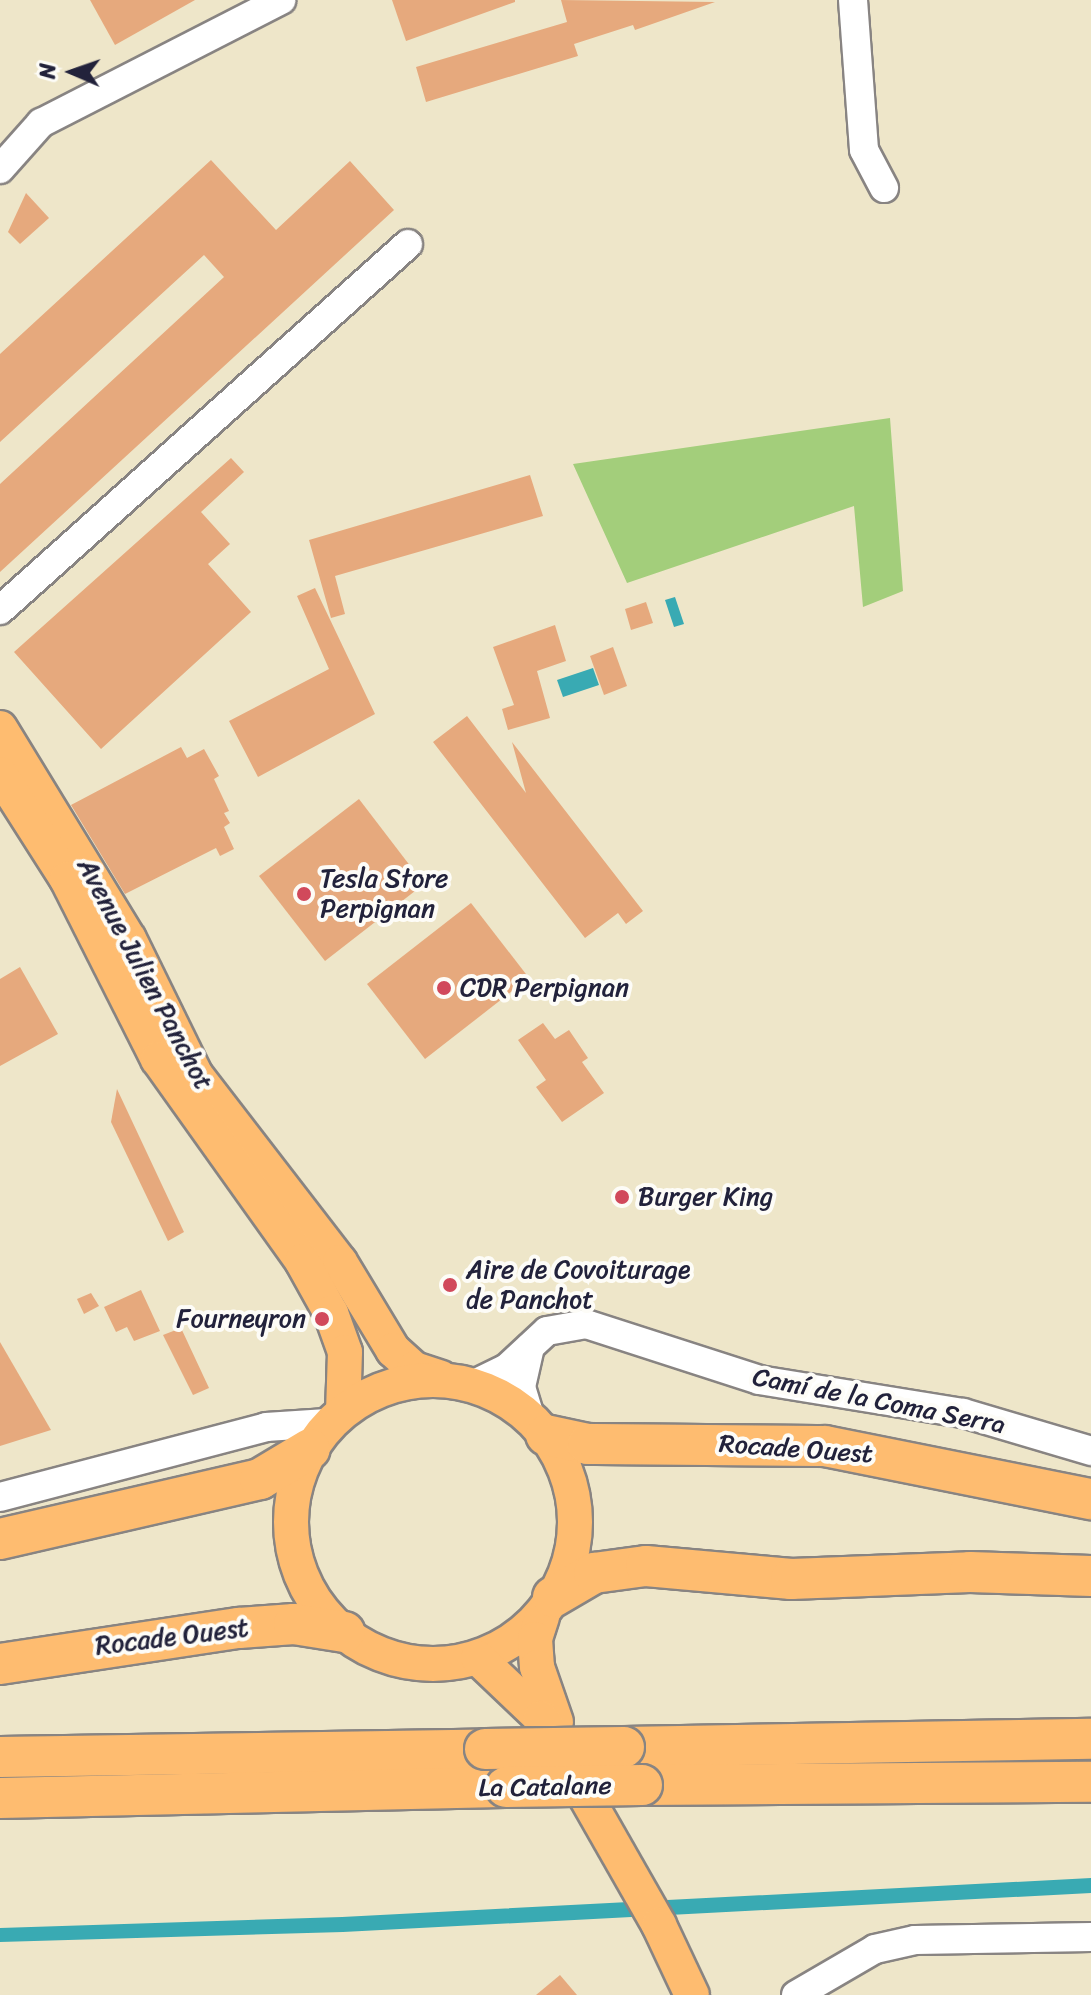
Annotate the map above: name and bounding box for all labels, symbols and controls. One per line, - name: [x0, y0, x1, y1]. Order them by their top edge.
- north arrow: [32, 32, 112, 112]
- text: N: [28, 63, 67, 79]
- street label: Avenue Julien Panchot: [71, 853, 219, 1095]
- place label: Tesla Store Perpignan: [320, 863, 450, 924]
- marker: Tesla Store Perpignan: [295, 885, 313, 903]
- place label: CDR Perpignan: [460, 972, 629, 1004]
- marker: CDR Perpignan: [435, 979, 453, 997]
- place label: Burger King: [638, 1181, 773, 1213]
- marker: Burger King: [613, 1188, 631, 1206]
- place label: Aire de Covoiturage de Panchot: [466, 1254, 691, 1316]
- marker: Aire de Covoiturage de Panchot: [441, 1276, 459, 1294]
- place label: Fourneyron: [176, 1303, 306, 1335]
- marker: Fourneyron: [313, 1310, 331, 1328]
- street label: Camí de la Coma Serra: [750, 1361, 1008, 1441]
- street label: Rocade Ouest: [717, 1428, 875, 1470]
- street label: Rocade Ouest: [93, 1612, 251, 1662]
- street label: La Catalane: [478, 1770, 612, 1804]

